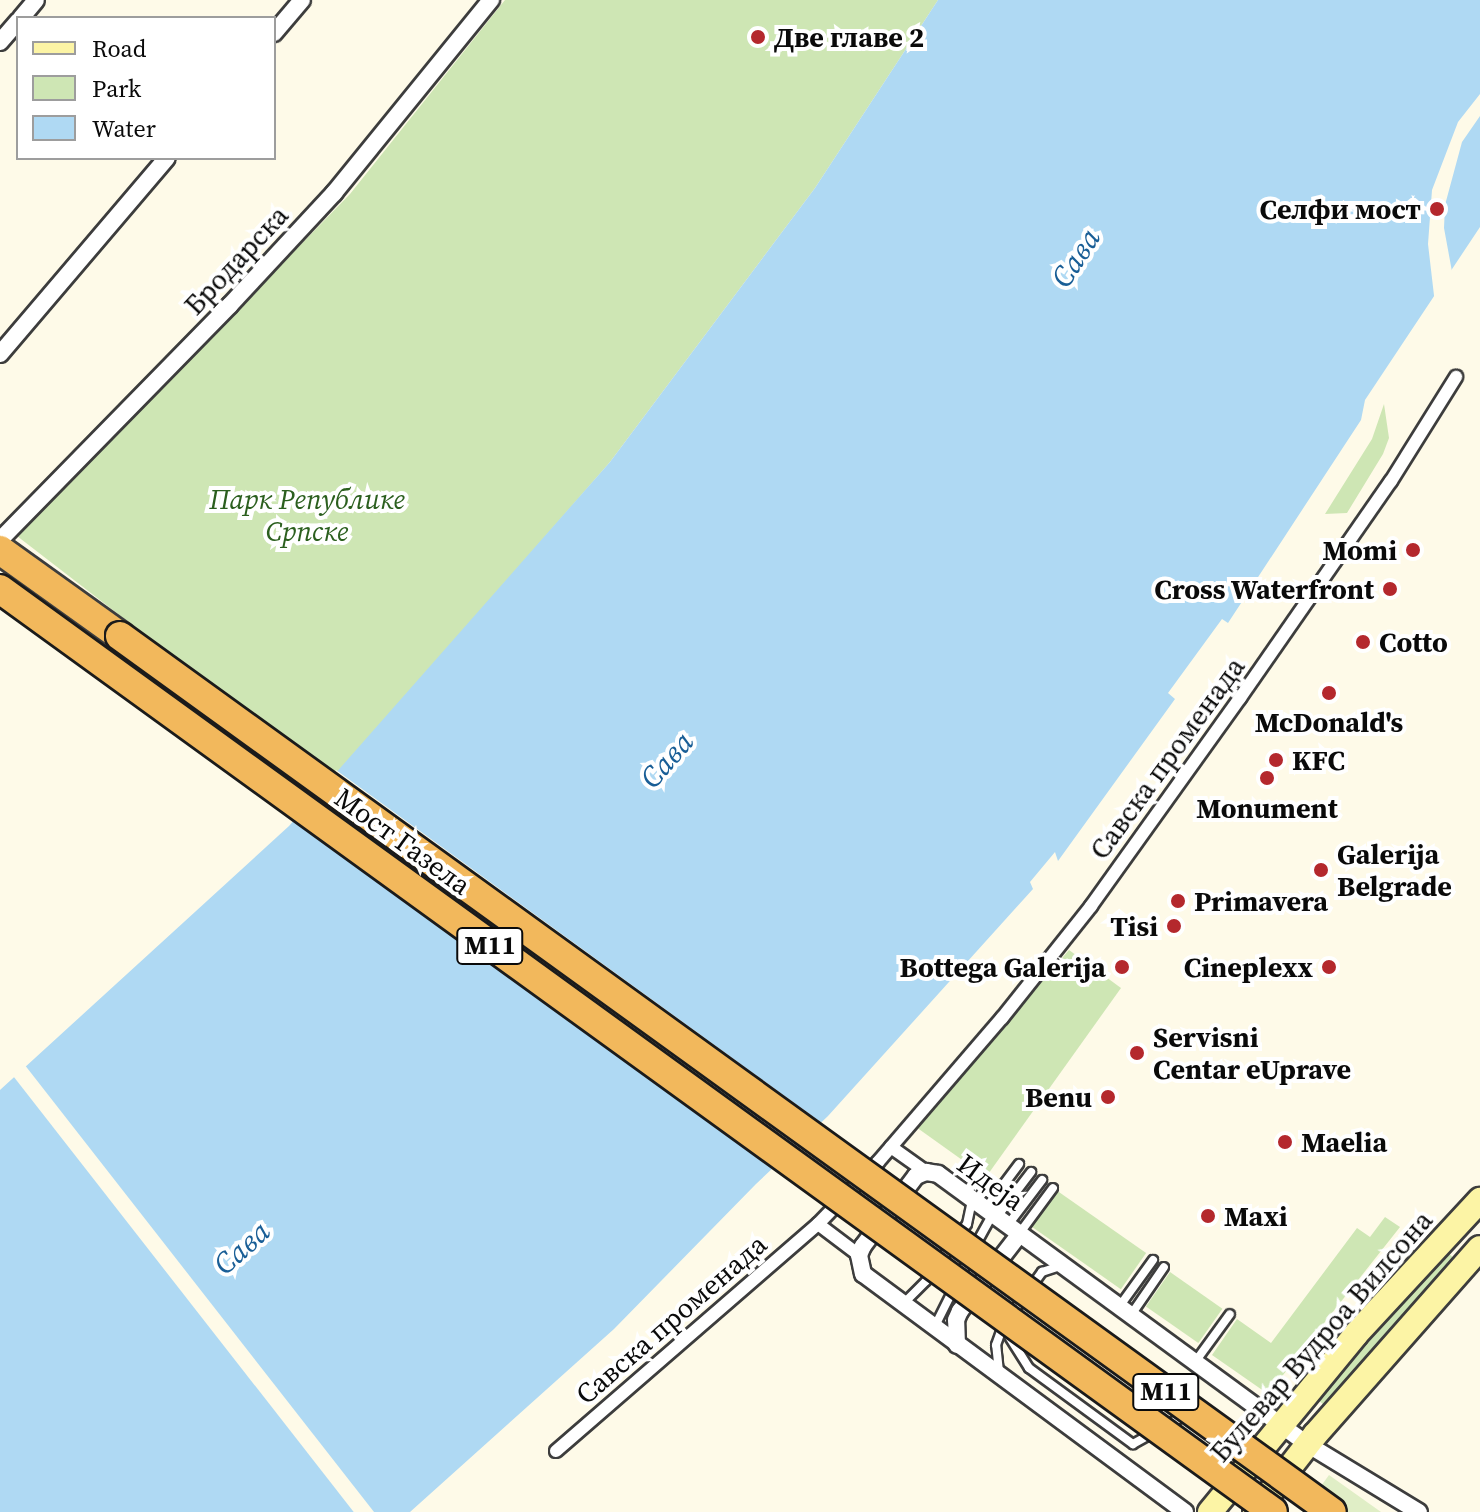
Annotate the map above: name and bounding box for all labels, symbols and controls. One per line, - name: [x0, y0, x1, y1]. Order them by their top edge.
- legend: [16, 16, 276, 160]
- place label: Две главе 2: [774, 20, 924, 54]
- marker: Две главе 2: [749, 28, 767, 46]
- text: Road: [92, 32, 146, 65]
- text: Park: [92, 72, 141, 105]
- text: Water: [92, 112, 156, 145]
- place label: Селфи мост: [1260, 192, 1421, 226]
- street label: Бродарска: [177, 198, 295, 322]
- marker: Селфи мост: [1428, 200, 1446, 218]
- water label: Сава: [1044, 222, 1108, 294]
- park label: Парк Републике Српске: [209, 482, 405, 548]
- place label: Momi: [1323, 533, 1397, 567]
- marker: Momi: [1404, 541, 1422, 559]
- place label: Cross Waterfront: [1154, 572, 1374, 606]
- marker: Cross Waterfront: [1381, 580, 1399, 598]
- place label: Cotto: [1379, 625, 1448, 659]
- marker: Cotto: [1354, 633, 1372, 651]
- street label: Савска променада: [1082, 650, 1252, 866]
- marker: McDonald's: [1320, 684, 1338, 702]
- place label: McDonald's: [1255, 705, 1403, 739]
- water label: Сава: [633, 724, 701, 796]
- place label: KFC: [1292, 743, 1345, 777]
- marker: KFC: [1267, 751, 1285, 769]
- marker: Monument: [1258, 769, 1276, 787]
- street label: Мост Газела: [328, 780, 478, 902]
- place label: Monument: [1196, 791, 1338, 825]
- place label: Galerija Belgrade: [1337, 837, 1452, 903]
- marker: Galerija Belgrade: [1312, 861, 1330, 879]
- place label: Primavera: [1194, 884, 1328, 918]
- marker: Primavera: [1169, 892, 1187, 910]
- place label: Tisi: [1110, 909, 1158, 943]
- marker: Tisi: [1165, 917, 1183, 935]
- road number: M11: [456, 924, 524, 968]
- place label: Bottega Galerija: [899, 950, 1106, 984]
- place label: Cineplexx: [1184, 950, 1313, 984]
- marker: Bottega Galerija: [1113, 958, 1131, 976]
- marker: Cineplexx: [1320, 958, 1338, 976]
- place label: Servisni Centar eUprave: [1153, 1020, 1351, 1086]
- marker: Servisni Centar eUprave: [1128, 1044, 1146, 1062]
- place label: Benu: [1025, 1080, 1092, 1114]
- marker: Benu: [1099, 1088, 1117, 1106]
- place label: Maelia: [1301, 1125, 1387, 1159]
- marker: Maelia: [1276, 1133, 1294, 1151]
- street label: Идеја: [951, 1147, 1031, 1217]
- place label: Maxi: [1224, 1199, 1288, 1233]
- street label: Булевар Вудроа Вилсона: [1203, 1204, 1439, 1468]
- marker: Maxi: [1199, 1207, 1217, 1225]
- water label: Сава: [207, 1214, 277, 1282]
- street label: Савска променада: [569, 1227, 773, 1411]
- road number: M11: [1132, 1370, 1200, 1414]

